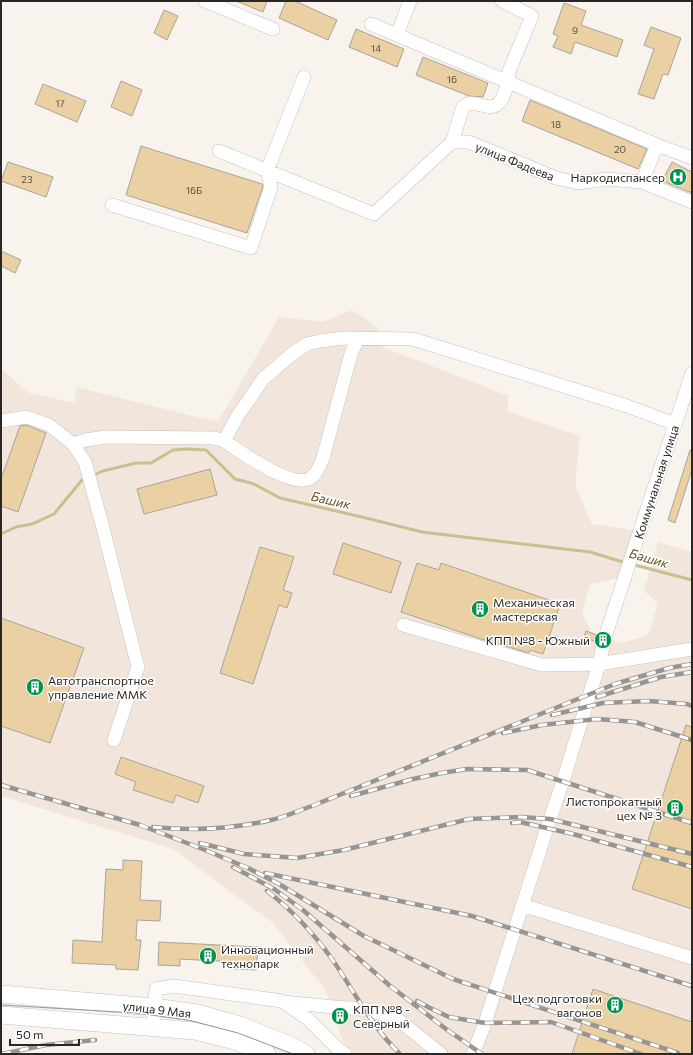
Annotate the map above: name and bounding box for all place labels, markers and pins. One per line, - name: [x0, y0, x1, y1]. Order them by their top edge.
- hospital icon: Наркодиспансер: [668, 167, 688, 187]
- place label: Наркодиспансер: [571, 170, 665, 184]
- place label: Механическая мастерская: [493, 595, 575, 623]
- building icon: Механическая мастерская: [470, 599, 490, 619]
- building icon: КПП №8 - Южный: [593, 630, 613, 650]
- place label: КПП №8 - Южный: [486, 633, 590, 647]
- place label: Автотранспортное управление ММК: [48, 673, 154, 701]
- building icon: Автотранспортное управление ММК: [25, 677, 45, 697]
- place label: Листопрокатный цех № 3: [566, 794, 662, 822]
- building icon: Листопрокатный цех № 3: [665, 798, 685, 818]
- place label: Инновационный технопарк: [221, 942, 314, 970]
- building icon: Инновационный технопарк: [198, 946, 218, 966]
- place label: Цех подготовки вагонов: [512, 991, 602, 1019]
- building icon: Цех подготовки вагонов: [605, 995, 625, 1015]
- place label: КПП №8 - Северный: [353, 1002, 410, 1030]
- building icon: КПП №8 - Северный: [330, 1006, 350, 1026]

